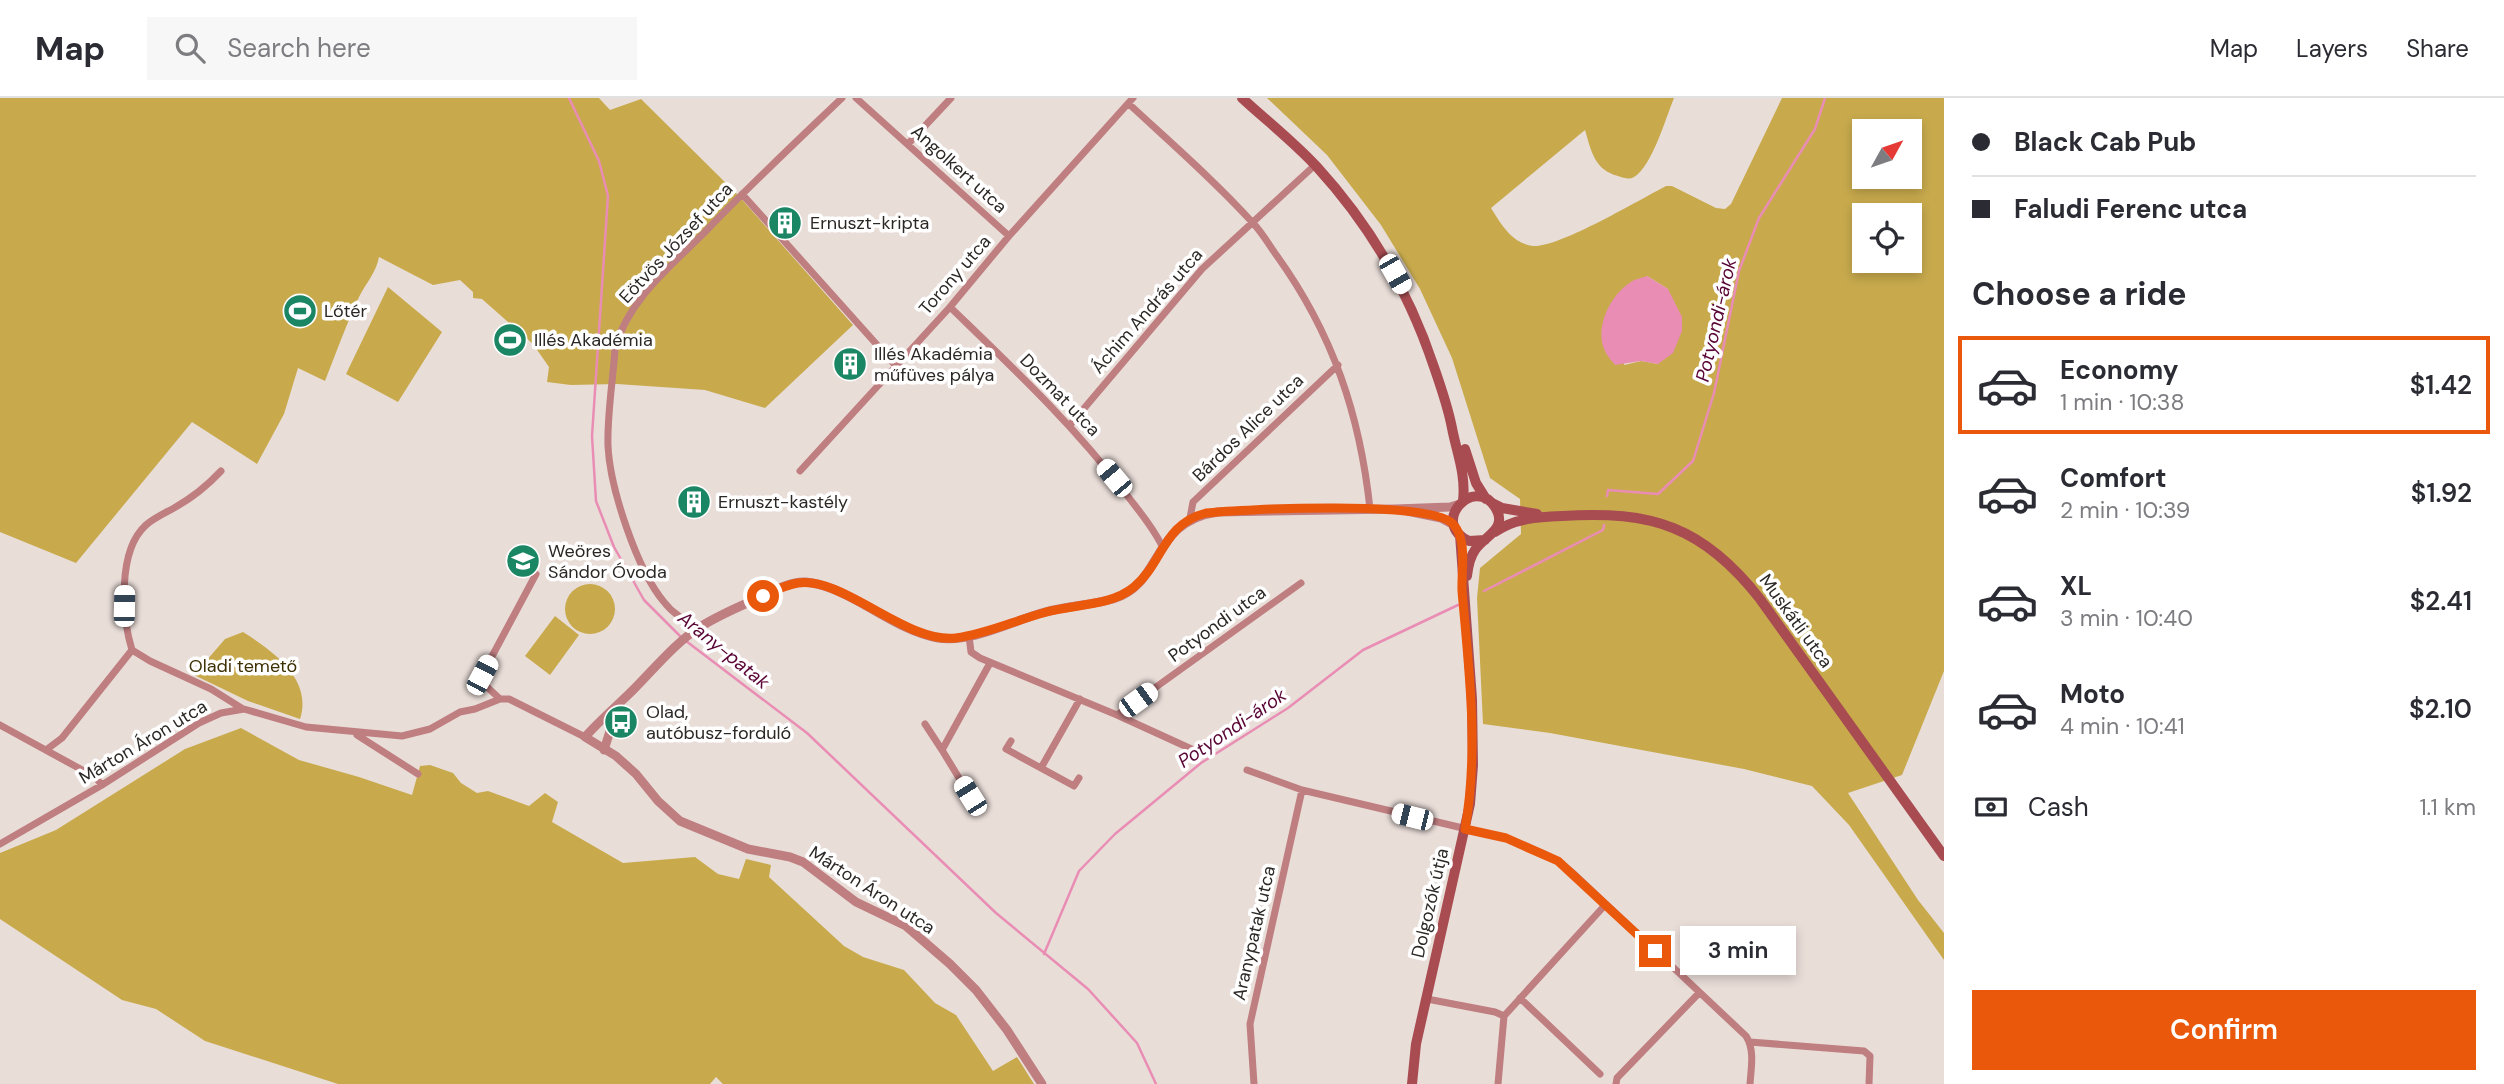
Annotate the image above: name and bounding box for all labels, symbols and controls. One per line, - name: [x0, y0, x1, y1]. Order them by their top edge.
- search box: [147, 17, 637, 80]
- text: Map: [35, 27, 105, 70]
- icon: search: [171, 29, 209, 67]
- text: Search here: [227, 31, 371, 65]
- text: Map: [2210, 33, 2258, 64]
- text: Layers: [2296, 33, 2368, 64]
- text: Share: [2406, 33, 2469, 64]
- north arrow: [1852, 119, 1922, 189]
- map controls: [1852, 119, 1922, 273]
- street label: Angolkert utca: [906, 120, 1012, 218]
- text: Black Cab Pub: [2014, 125, 2196, 159]
- street label: Eötvös József utca: [614, 178, 738, 308]
- text: Faludi Ferenc utca: [2014, 192, 2247, 226]
- button: locate: [1852, 203, 1922, 273]
- building icon: Ernuszt-kripta: [766, 204, 804, 242]
- place label: Ernuszt-kripta: [810, 211, 929, 235]
- street label: Torony utca: [914, 230, 996, 320]
- street label: Áchim András utca: [1086, 243, 1208, 379]
- car: [1376, 251, 1415, 297]
- water label: Potyondi-árok: [1690, 256, 1742, 384]
- text: Choose a ride: [1972, 273, 2187, 315]
- sports icon: Lőtér: [281, 292, 319, 330]
- place label: Lőtér: [324, 299, 367, 323]
- sports icon: Illés Akadémia: [491, 321, 529, 359]
- place label: Illés Akadémia: [534, 328, 653, 352]
- place label: Illés Akadémia műfüves pálya: [874, 342, 994, 387]
- building icon: Illés Akadémia műfüves pálya: [831, 345, 869, 383]
- street label: Dozmat utca: [1015, 349, 1105, 441]
- text: Economy: [2060, 353, 2178, 387]
- icon: car: [1976, 354, 2039, 417]
- text: $1.42: [2410, 368, 2472, 402]
- street label: Bárdos Alice utca: [1187, 369, 1309, 487]
- text: 1 min · 10:38: [2060, 387, 2184, 417]
- car: [1093, 455, 1136, 501]
- text: Comfort: [2060, 461, 2166, 495]
- icon: car: [1976, 462, 2039, 525]
- text: $1.92: [2411, 476, 2472, 510]
- building icon: Ernuszt-kastély: [675, 483, 713, 521]
- place label: Ernuszt-kastély: [718, 490, 848, 514]
- text: 2 min · 10:39: [2060, 495, 2190, 525]
- place label: Weöres Sándor Óvoda: [548, 539, 667, 584]
- school or university icon: Weöres Sándor Óvoda: [504, 542, 542, 580]
- street label: Muskátli utca: [1754, 569, 1838, 673]
- text: XL: [2060, 569, 2092, 603]
- icon: car: [1976, 570, 2039, 633]
- route start: [747, 580, 779, 612]
- street label: Potyondi utca: [1163, 580, 1271, 668]
- text: $2.41: [2410, 584, 2472, 618]
- car: [114, 585, 135, 627]
- text: 3 min · 10:40: [2060, 603, 2193, 633]
- water label: Arany-patak: [672, 605, 775, 695]
- car: [463, 652, 502, 698]
- park label: Oladi temető: [189, 654, 297, 678]
- text: Moto: [2060, 677, 2125, 711]
- icon: car: [1976, 678, 2039, 741]
- car: [1115, 679, 1162, 721]
- water label: Potyondi-árok: [1173, 682, 1291, 774]
- text: $2.10: [2409, 692, 2472, 726]
- street label: Márton Áron utca: [74, 694, 212, 790]
- place label: Olad, autóbusz-forduló: [646, 700, 791, 745]
- bus stop icon: Olad, autóbusz-forduló: [602, 703, 640, 741]
- text: 4 min · 10:41: [2060, 711, 2185, 741]
- car: [950, 773, 991, 819]
- icon: cash: [1972, 788, 2010, 826]
- text: Cash: [2028, 790, 2089, 824]
- text: 1.1 km: [2419, 792, 2476, 822]
- car: [1390, 802, 1435, 832]
- street label: Márton Áron utca: [804, 840, 940, 940]
- street label: Dolgozók útja: [1406, 846, 1454, 960]
- street label: Aranypatak utca: [1227, 863, 1281, 1003]
- callout: 3 min: [1680, 926, 1795, 976]
- route end: [1639, 935, 1671, 967]
- text: 3 min: [1708, 935, 1768, 965]
- button: Confirm: [1972, 990, 2476, 1070]

